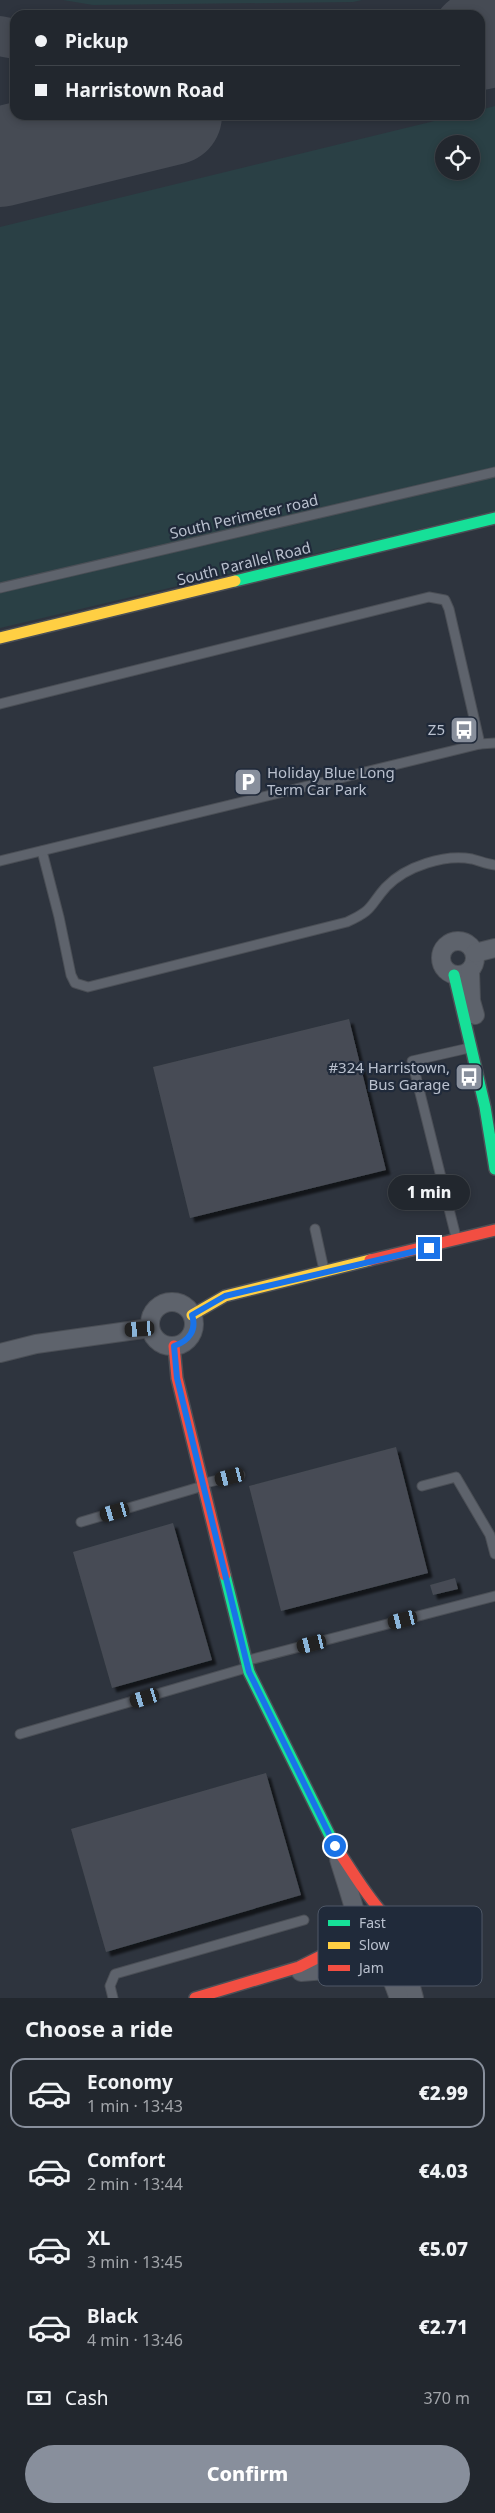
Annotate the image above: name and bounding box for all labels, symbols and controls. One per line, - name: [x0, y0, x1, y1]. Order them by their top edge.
- text: Pickup: [65, 28, 128, 54]
- text: Harristown Road: [65, 77, 224, 103]
- map controls: [435, 135, 480, 180]
- button: locate: [435, 135, 480, 180]
- street label: South Perimeter road: [168, 489, 320, 543]
- street label: South Parallel Road: [175, 537, 313, 589]
- bus stop icon: Z5: [449, 715, 479, 745]
- place label: Z5: [428, 719, 445, 739]
- place label: Holiday Blue Long Term Car Park: [267, 762, 395, 799]
- parking icon: Holiday Blue Long Term Car Park: [233, 767, 263, 797]
- place label: #324 Harristown, Bus Garage: [328, 1057, 450, 1094]
- bus stop icon: #324 Harristown, Bus Garage: [454, 1062, 484, 1092]
- callout: 1 min: [388, 1176, 470, 1210]
- text: 1 min: [407, 1181, 451, 1203]
- route end: [418, 1237, 440, 1259]
- car: [124, 1320, 155, 1338]
- car: [213, 1466, 246, 1488]
- car: [98, 1501, 131, 1523]
- car: [386, 1609, 419, 1631]
- car: [295, 1633, 328, 1655]
- car: [128, 1686, 161, 1710]
- route start: [324, 1835, 346, 1857]
- legend: [318, 1906, 482, 1986]
- text: Fast: [359, 1913, 386, 1932]
- text: Slow: [359, 1935, 390, 1954]
- text: Jam: [357, 1958, 384, 1977]
- text: Choose a ride: [25, 2013, 173, 2043]
- text: Economy: [87, 2069, 173, 2095]
- icon: car: [27, 2071, 72, 2116]
- text: €2.99: [419, 2080, 468, 2106]
- text: 1 min · 13:43: [87, 2095, 183, 2117]
- text: Comfort: [87, 2147, 166, 2173]
- icon: car: [27, 2149, 72, 2194]
- text: €4.03: [419, 2158, 468, 2184]
- text: 2 min · 13:44: [87, 2173, 183, 2195]
- text: XL: [87, 2225, 110, 2251]
- icon: car: [27, 2227, 72, 2272]
- text: €5.07: [419, 2236, 468, 2262]
- text: 3 min · 13:45: [87, 2251, 183, 2273]
- text: Black: [87, 2303, 138, 2329]
- icon: car: [27, 2305, 72, 2350]
- text: €2.71: [419, 2314, 468, 2340]
- text: 4 min · 13:46: [87, 2329, 183, 2351]
- icon: cash: [25, 2384, 53, 2412]
- text: Cash: [65, 2385, 109, 2411]
- text: 370 m: [423, 2387, 470, 2409]
- button: Confirm: [25, 2445, 470, 2503]

